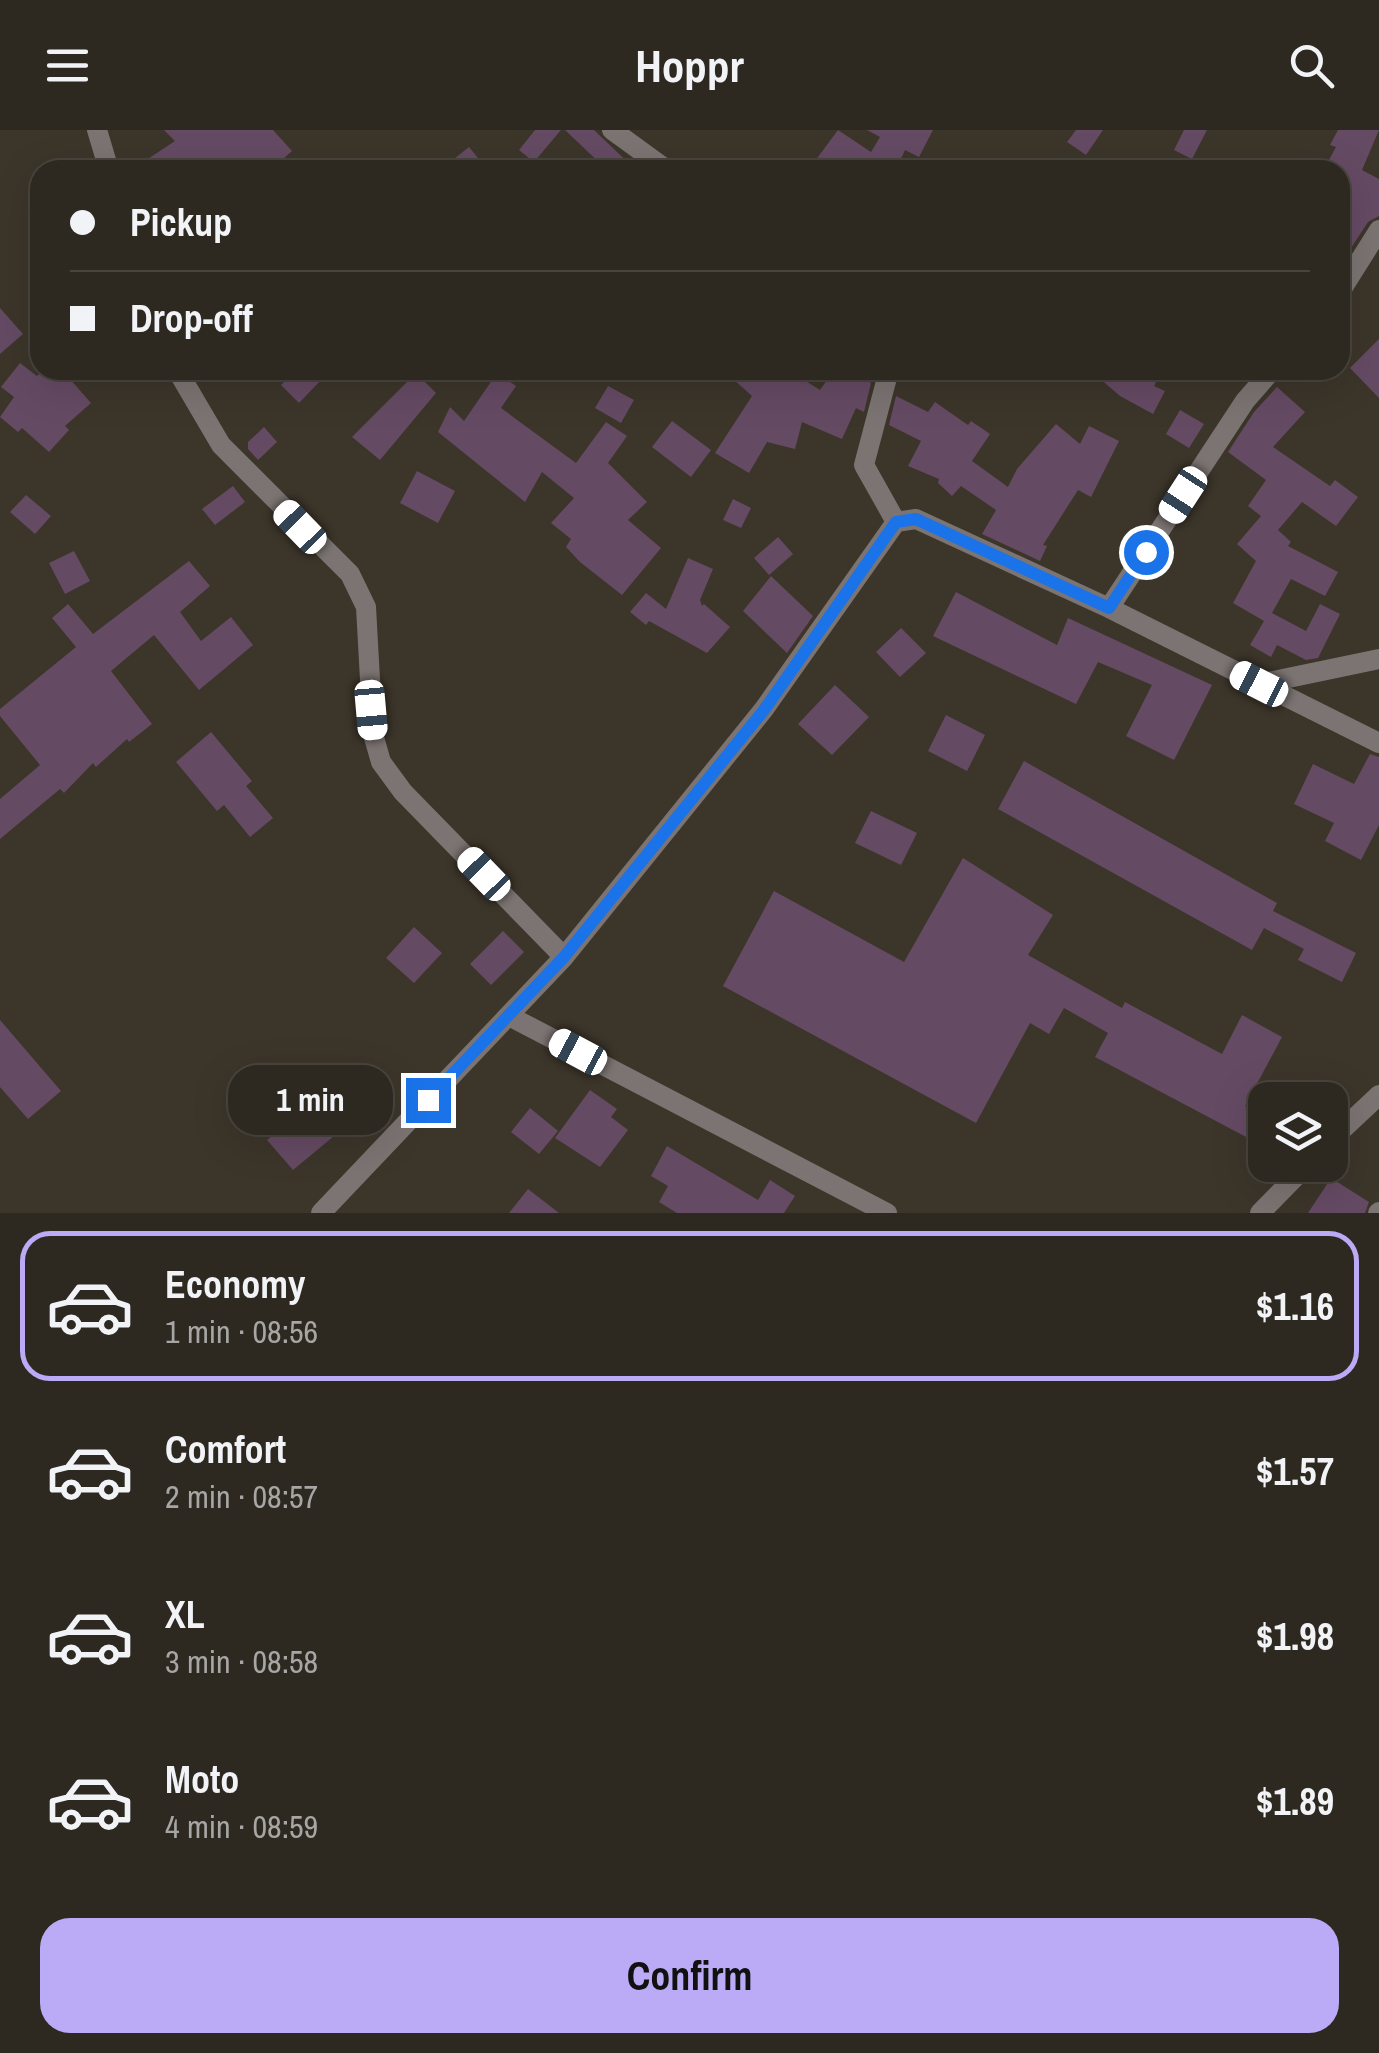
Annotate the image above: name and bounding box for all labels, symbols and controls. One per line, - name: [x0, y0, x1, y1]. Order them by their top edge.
- text: Hoppr: [635, 35, 744, 96]
- icon: menu: [40, 38, 95, 93]
- icon: search: [1284, 38, 1339, 93]
- text: Pickup: [130, 197, 232, 248]
- text: Drop-off: [130, 293, 253, 344]
- car: [1154, 462, 1212, 528]
- car: [268, 495, 332, 559]
- route start: [1124, 530, 1169, 575]
- car: [1225, 657, 1293, 711]
- car: [353, 679, 389, 741]
- car: [452, 842, 516, 906]
- car: [544, 1025, 612, 1079]
- callout: 1 min: [228, 1065, 393, 1135]
- text: 1 min: [276, 1078, 345, 1121]
- route end: [406, 1078, 451, 1123]
- map controls: [1248, 1082, 1348, 1182]
- button: layers: [1248, 1082, 1348, 1182]
- text: Economy: [165, 1259, 305, 1310]
- icon: car: [45, 1261, 135, 1351]
- text: $1.16: [1256, 1281, 1334, 1332]
- text: 1 min · 08:56: [165, 1310, 318, 1353]
- text: Comfort: [165, 1424, 286, 1475]
- icon: car: [45, 1426, 135, 1516]
- text: $1.57: [1256, 1446, 1334, 1497]
- text: 2 min · 08:57: [165, 1475, 318, 1518]
- text: XL: [165, 1589, 205, 1640]
- icon: car: [45, 1591, 135, 1681]
- text: $1.98: [1256, 1611, 1334, 1662]
- text: 3 min · 08:58: [165, 1640, 318, 1683]
- text: Moto: [165, 1754, 239, 1805]
- icon: car: [45, 1756, 135, 1846]
- text: $1.89: [1256, 1776, 1334, 1827]
- text: 4 min · 08:59: [165, 1805, 318, 1848]
- button: Confirm: [40, 1918, 1339, 2033]

